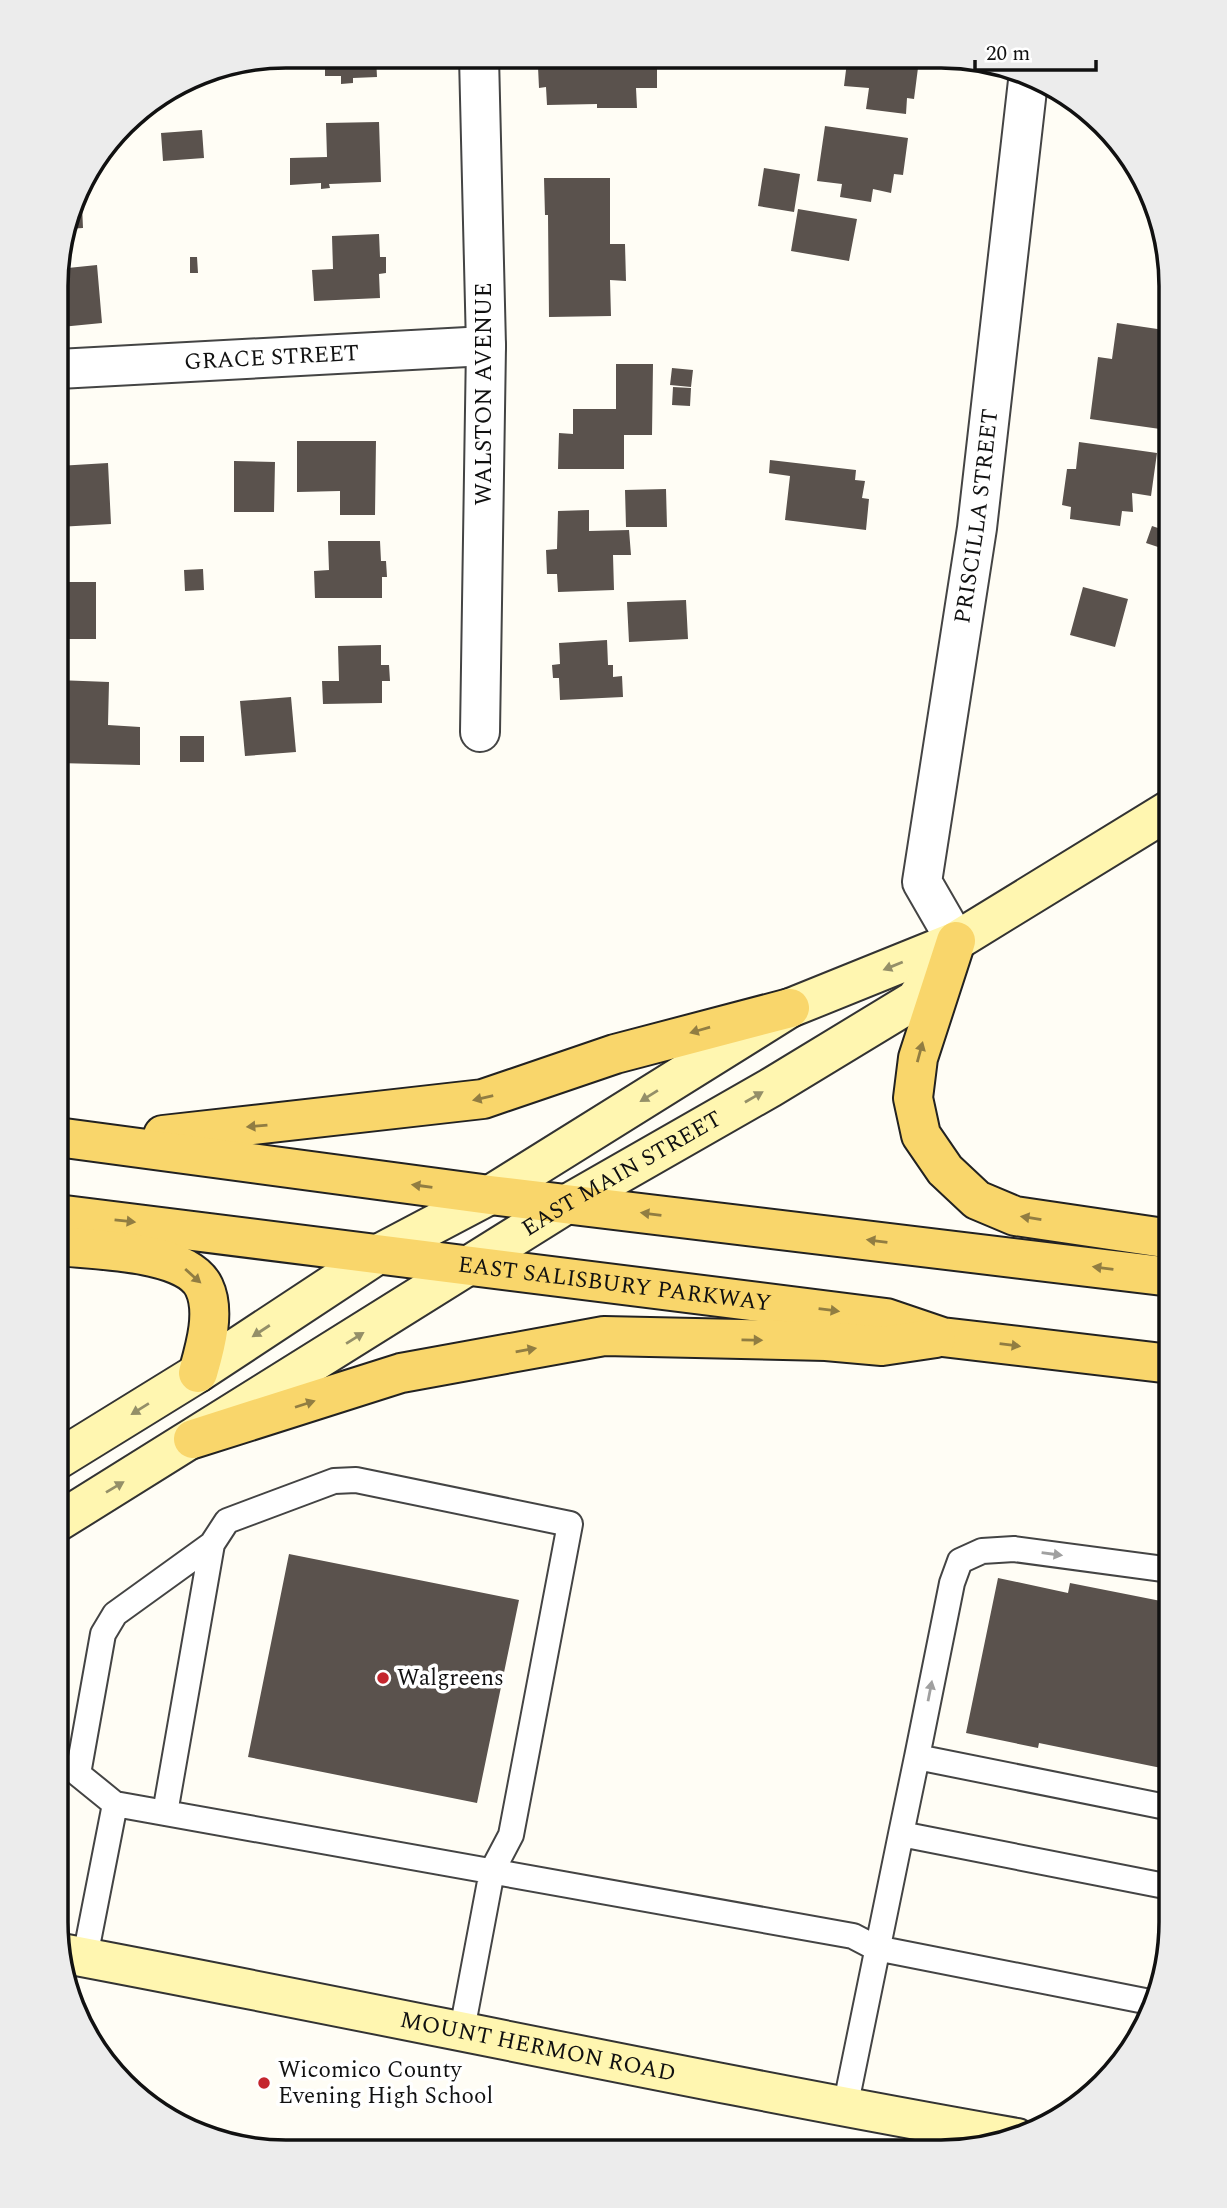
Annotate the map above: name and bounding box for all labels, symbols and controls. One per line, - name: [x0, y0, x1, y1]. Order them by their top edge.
- scale bar: [975, 28, 1096, 72]
- text: 20 m: [986, 38, 1030, 70]
- street label: WALSTON AVENUE: [467, 283, 502, 505]
- street label: GRACE STREET: [183, 335, 360, 380]
- street label: PRISCILLA STREET: [945, 407, 1008, 626]
- one-way arrow: [882, 961, 903, 972]
- one-way arrow: [688, 1025, 710, 1036]
- one-way arrow: [915, 1041, 926, 1063]
- one-way arrow: [639, 1089, 658, 1102]
- one-way arrow: [745, 1091, 764, 1103]
- one-way arrow: [472, 1093, 494, 1104]
- street label: EAST MAIN STREET: [515, 1102, 728, 1246]
- one-way arrow: [246, 1121, 268, 1132]
- one-way arrow: [411, 1180, 433, 1191]
- one-way arrow: [640, 1208, 662, 1219]
- one-way arrow: [1019, 1212, 1041, 1223]
- one-way arrow: [114, 1216, 136, 1227]
- one-way arrow: [866, 1235, 888, 1246]
- street label: EAST SALISBURY PARKWAY: [456, 1247, 773, 1321]
- one-way arrow: [1092, 1263, 1114, 1274]
- one-way arrow: [184, 1268, 202, 1284]
- one-way arrow: [819, 1305, 841, 1316]
- one-way arrow: [252, 1324, 271, 1337]
- one-way arrow: [345, 1331, 365, 1344]
- one-way arrow: [741, 1334, 763, 1345]
- one-way arrow: [999, 1339, 1021, 1350]
- one-way arrow: [515, 1345, 537, 1356]
- one-way arrow: [295, 1398, 316, 1408]
- one-way arrow: [130, 1402, 149, 1415]
- one-way arrow: [105, 1481, 124, 1493]
- one-way arrow: [1041, 1549, 1063, 1560]
- place label: Walgreens: [397, 1661, 504, 1696]
- marker: Walgreens: [375, 1670, 391, 1686]
- one-way arrow: [925, 1679, 936, 1701]
- street label: MOUNT HERMON ROAD: [397, 2002, 679, 2091]
- place label: Wicomico County Evening High School: [278, 2053, 493, 2114]
- marker: Wicomico County Evening High School: [256, 2075, 272, 2091]

